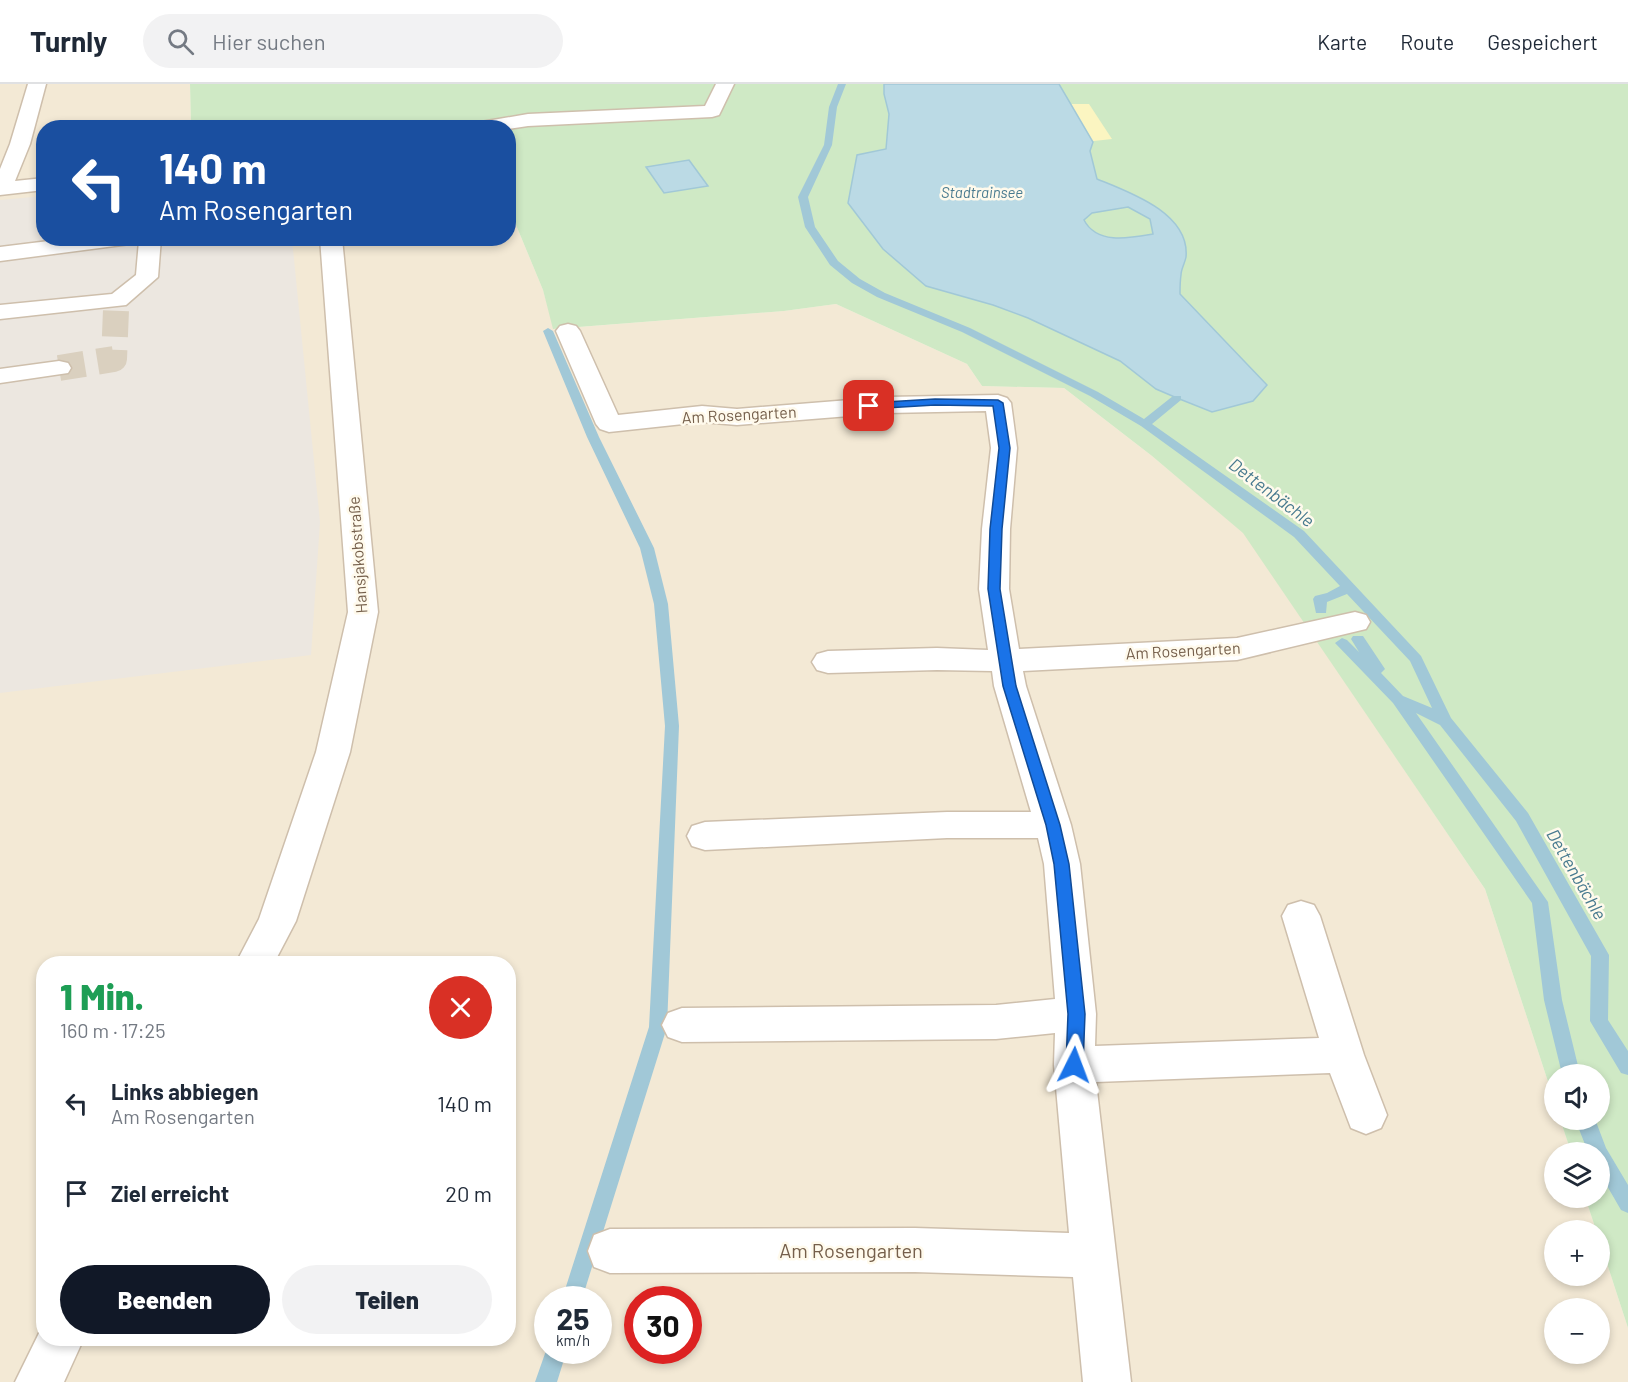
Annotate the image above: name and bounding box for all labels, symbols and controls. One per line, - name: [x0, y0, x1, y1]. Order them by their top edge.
- search box: [143, 14, 563, 68]
- text: Turnly: [30, 24, 107, 58]
- icon: search: [164, 25, 197, 58]
- text: Hier suchen: [212, 28, 326, 54]
- text: Karte: [1317, 29, 1367, 54]
- text: Route: [1400, 29, 1454, 54]
- text: Gespeichert: [1487, 29, 1598, 54]
- text: 140 m: [159, 142, 267, 192]
- icon: left: [60, 144, 138, 222]
- water label: Stadtrainsee: [941, 183, 1023, 201]
- text: Am Rosengarten: [159, 193, 353, 225]
- pin: [843, 380, 894, 431]
- icon: arrive: [852, 389, 885, 422]
- street label: Am Rosengarten: [681, 402, 797, 426]
- water label: Dettenbächle: [1225, 453, 1319, 531]
- street label: Hansjakobstraße: [343, 496, 371, 614]
- street label: Am Rosengarten: [1125, 638, 1241, 662]
- water label: Dettenbächle: [1542, 825, 1612, 923]
- text: 1 Min.: [60, 974, 144, 1017]
- button: close: [429, 976, 492, 1039]
- text: 160 m · 17:25: [60, 1018, 166, 1042]
- position arrow: [1042, 1033, 1106, 1097]
- map controls: [1544, 1064, 1610, 1364]
- button: sound: [1544, 1064, 1610, 1130]
- text: Links abbiegen: [111, 1078, 259, 1104]
- icon: left: [60, 1087, 93, 1120]
- text: 140 m: [437, 1090, 492, 1116]
- text: Am Rosengarten: [111, 1104, 255, 1128]
- button: layers: [1544, 1142, 1610, 1208]
- icon: arrive: [60, 1177, 93, 1210]
- text: Ziel erreicht: [111, 1180, 229, 1206]
- text: 20 m: [445, 1180, 492, 1206]
- button: +: [1544, 1220, 1610, 1286]
- street label: Am Rosengarten: [779, 1238, 923, 1262]
- button: Beenden: [60, 1265, 270, 1334]
- button: Teilen: [282, 1265, 492, 1334]
- speed limit sign: 30: [624, 1286, 702, 1364]
- button: −: [1544, 1298, 1610, 1364]
- text: 25: [557, 1300, 589, 1336]
- text: km/h: [556, 1331, 590, 1349]

